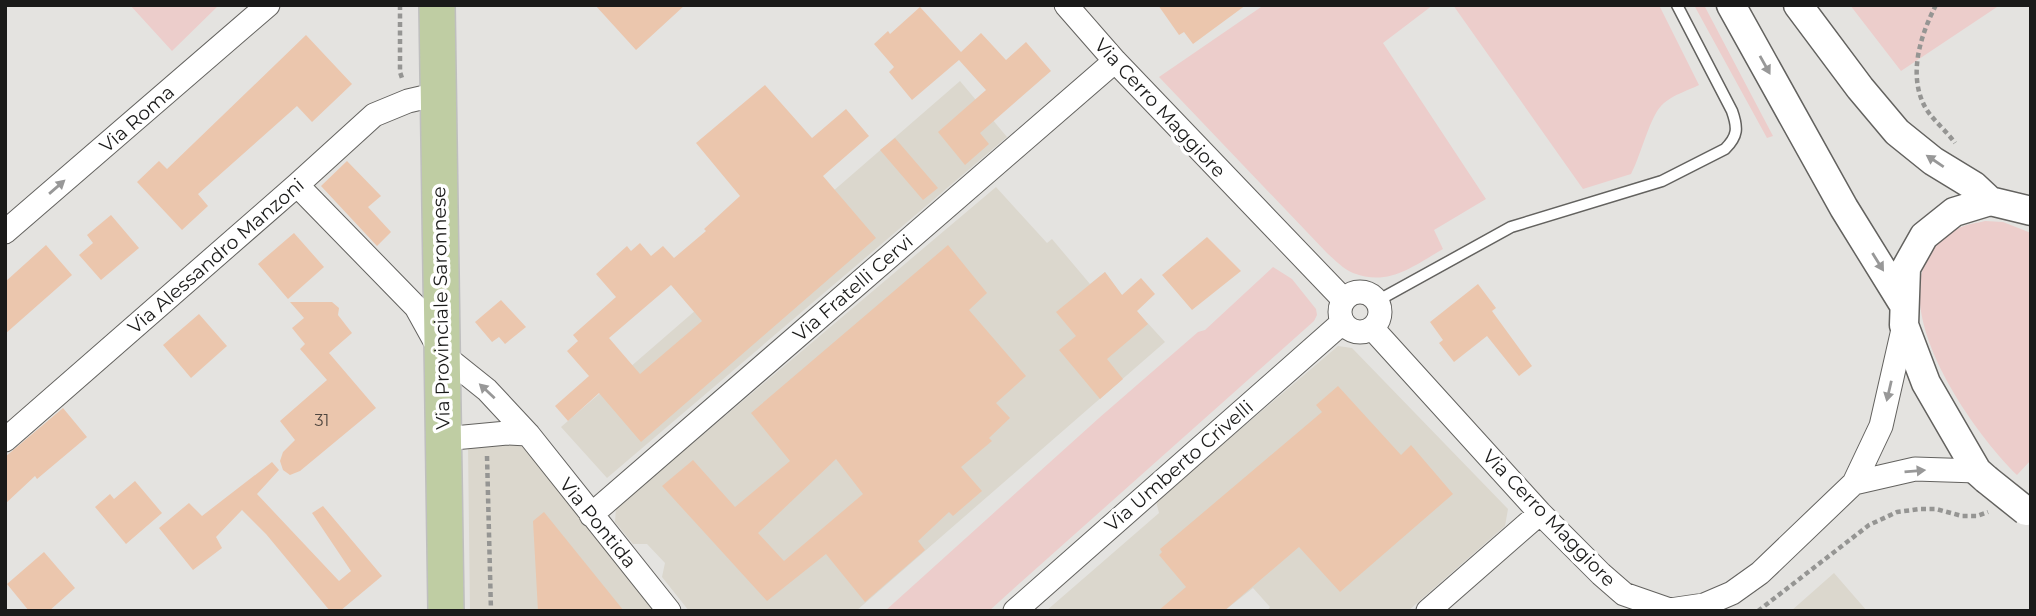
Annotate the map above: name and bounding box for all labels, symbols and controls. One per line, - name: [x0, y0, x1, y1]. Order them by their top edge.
- street label: Via Cerro Maggiore: [1090, 34, 1230, 182]
- one-way arrow: [1759, 55, 1770, 75]
- street label: Via Roma: [95, 80, 179, 158]
- one-way arrow: [1926, 154, 1944, 168]
- street label: Via Alessandro Manzoni: [123, 173, 309, 339]
- one-way arrow: [48, 179, 66, 195]
- street label: Via Provinciale Saronnese: [427, 186, 455, 430]
- street label: Via Fratelli Cervi: [788, 230, 918, 346]
- one-way arrow: [1871, 252, 1884, 272]
- one-way arrow: [1883, 380, 1894, 402]
- one-way arrow: [479, 383, 496, 400]
- street label: Via Umberto Crivelli: [1100, 395, 1258, 537]
- house number: 31: [315, 411, 329, 430]
- street label: Via Cerro Maggiore: [1478, 445, 1620, 591]
- one-way arrow: [1904, 465, 1926, 476]
- street label: Via Pontida: [555, 473, 641, 573]

